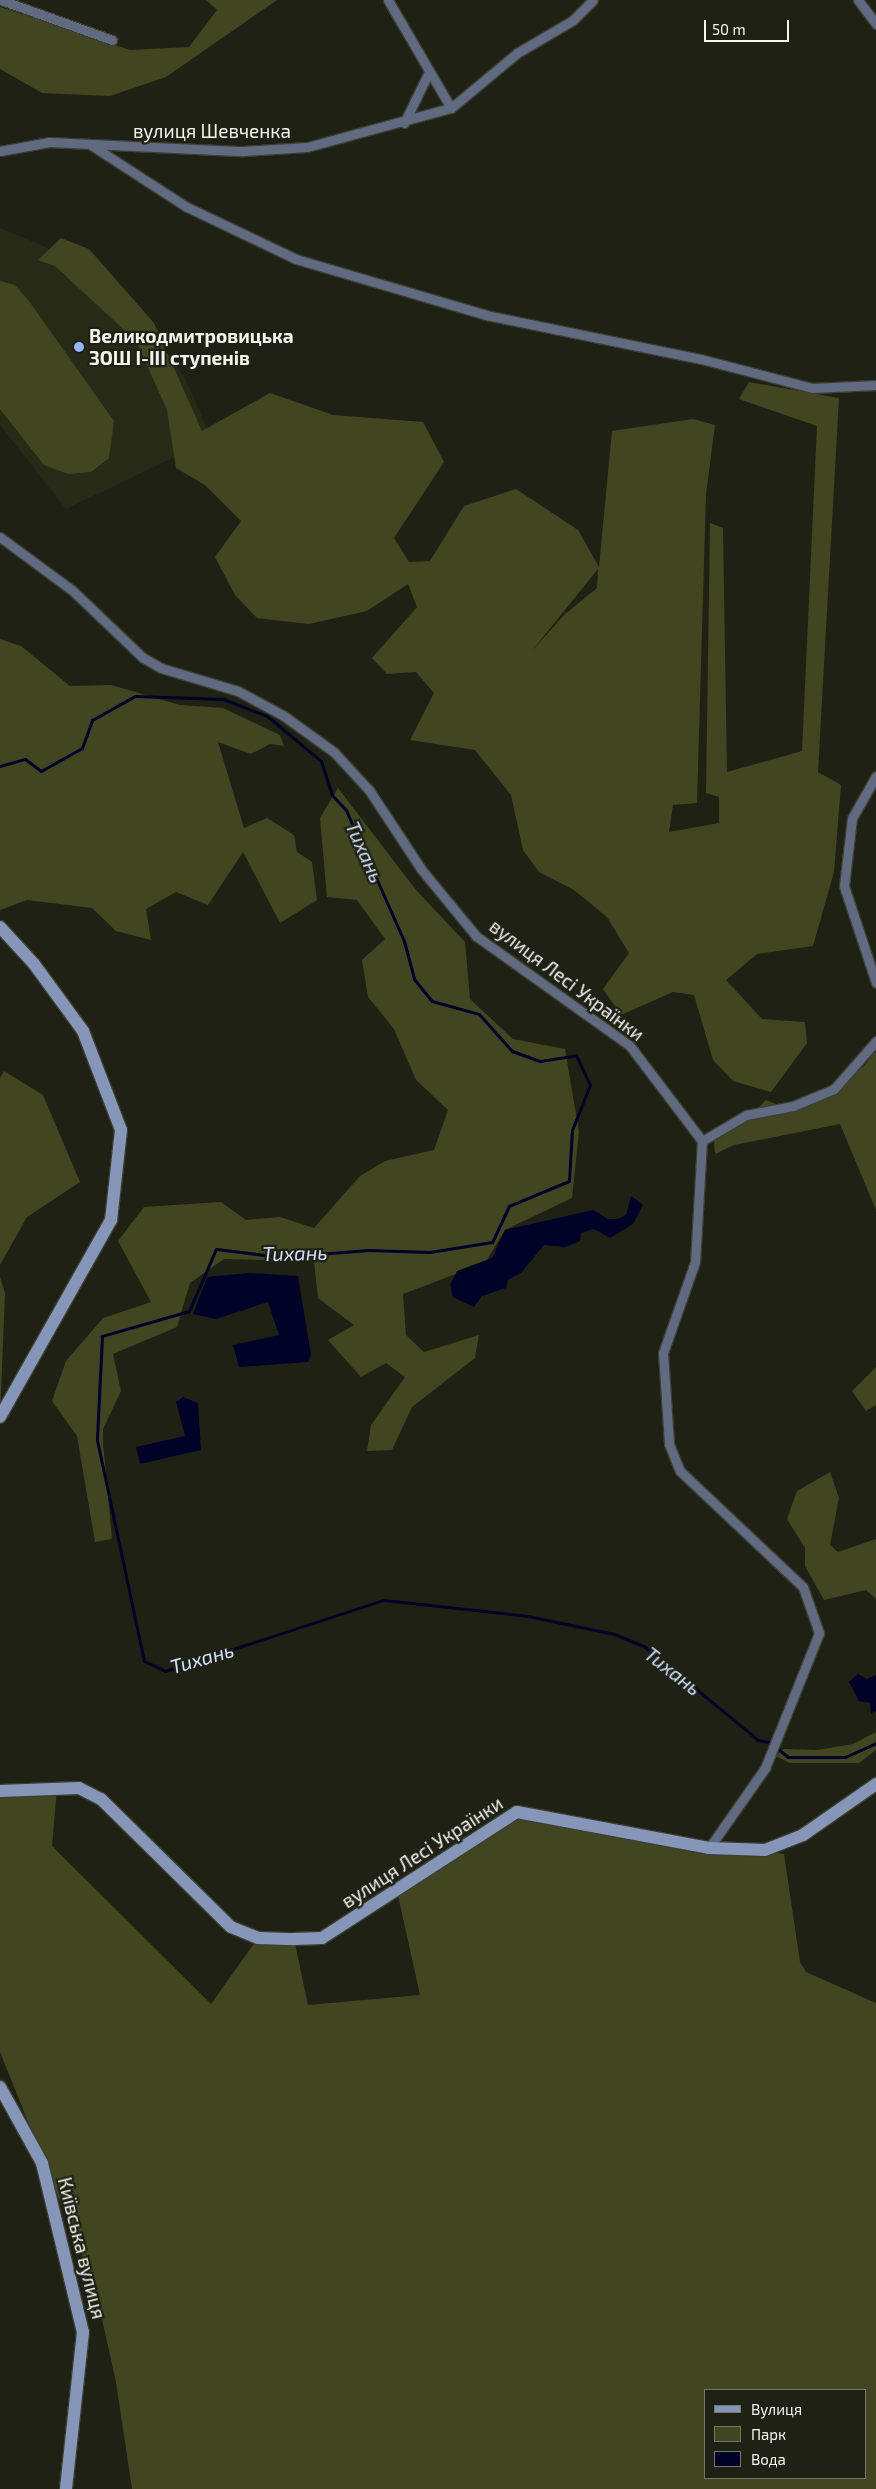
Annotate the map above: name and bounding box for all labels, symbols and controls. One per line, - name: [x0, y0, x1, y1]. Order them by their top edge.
- scale bar: [706, 10, 791, 42]
- text: 50 m: [712, 20, 746, 38]
- street label: вулиця Шевченка: [133, 120, 291, 142]
- place label: Великодмитровицька ЗОШ І-ІІІ ступенів: [89, 325, 294, 369]
- marker: Великодмитровицька ЗОШ І-ІІІ ступенів: [73, 341, 85, 353]
- water label: Тихань: [341, 817, 389, 887]
- street label: вулиця Лесі Українки: [485, 914, 649, 1046]
- water label: Тихань: [262, 1240, 328, 1266]
- water label: Тихань: [167, 1637, 237, 1679]
- water label: Тихань: [640, 1642, 706, 1700]
- street label: вулиця Лесі Українки: [337, 1791, 507, 1913]
- street label: Київська вулиця: [53, 2175, 111, 2321]
- legend: [704, 2389, 866, 2479]
- text: Вулиця: [751, 2400, 802, 2418]
- text: Парк: [751, 2425, 786, 2443]
- text: Вода: [751, 2450, 786, 2468]

